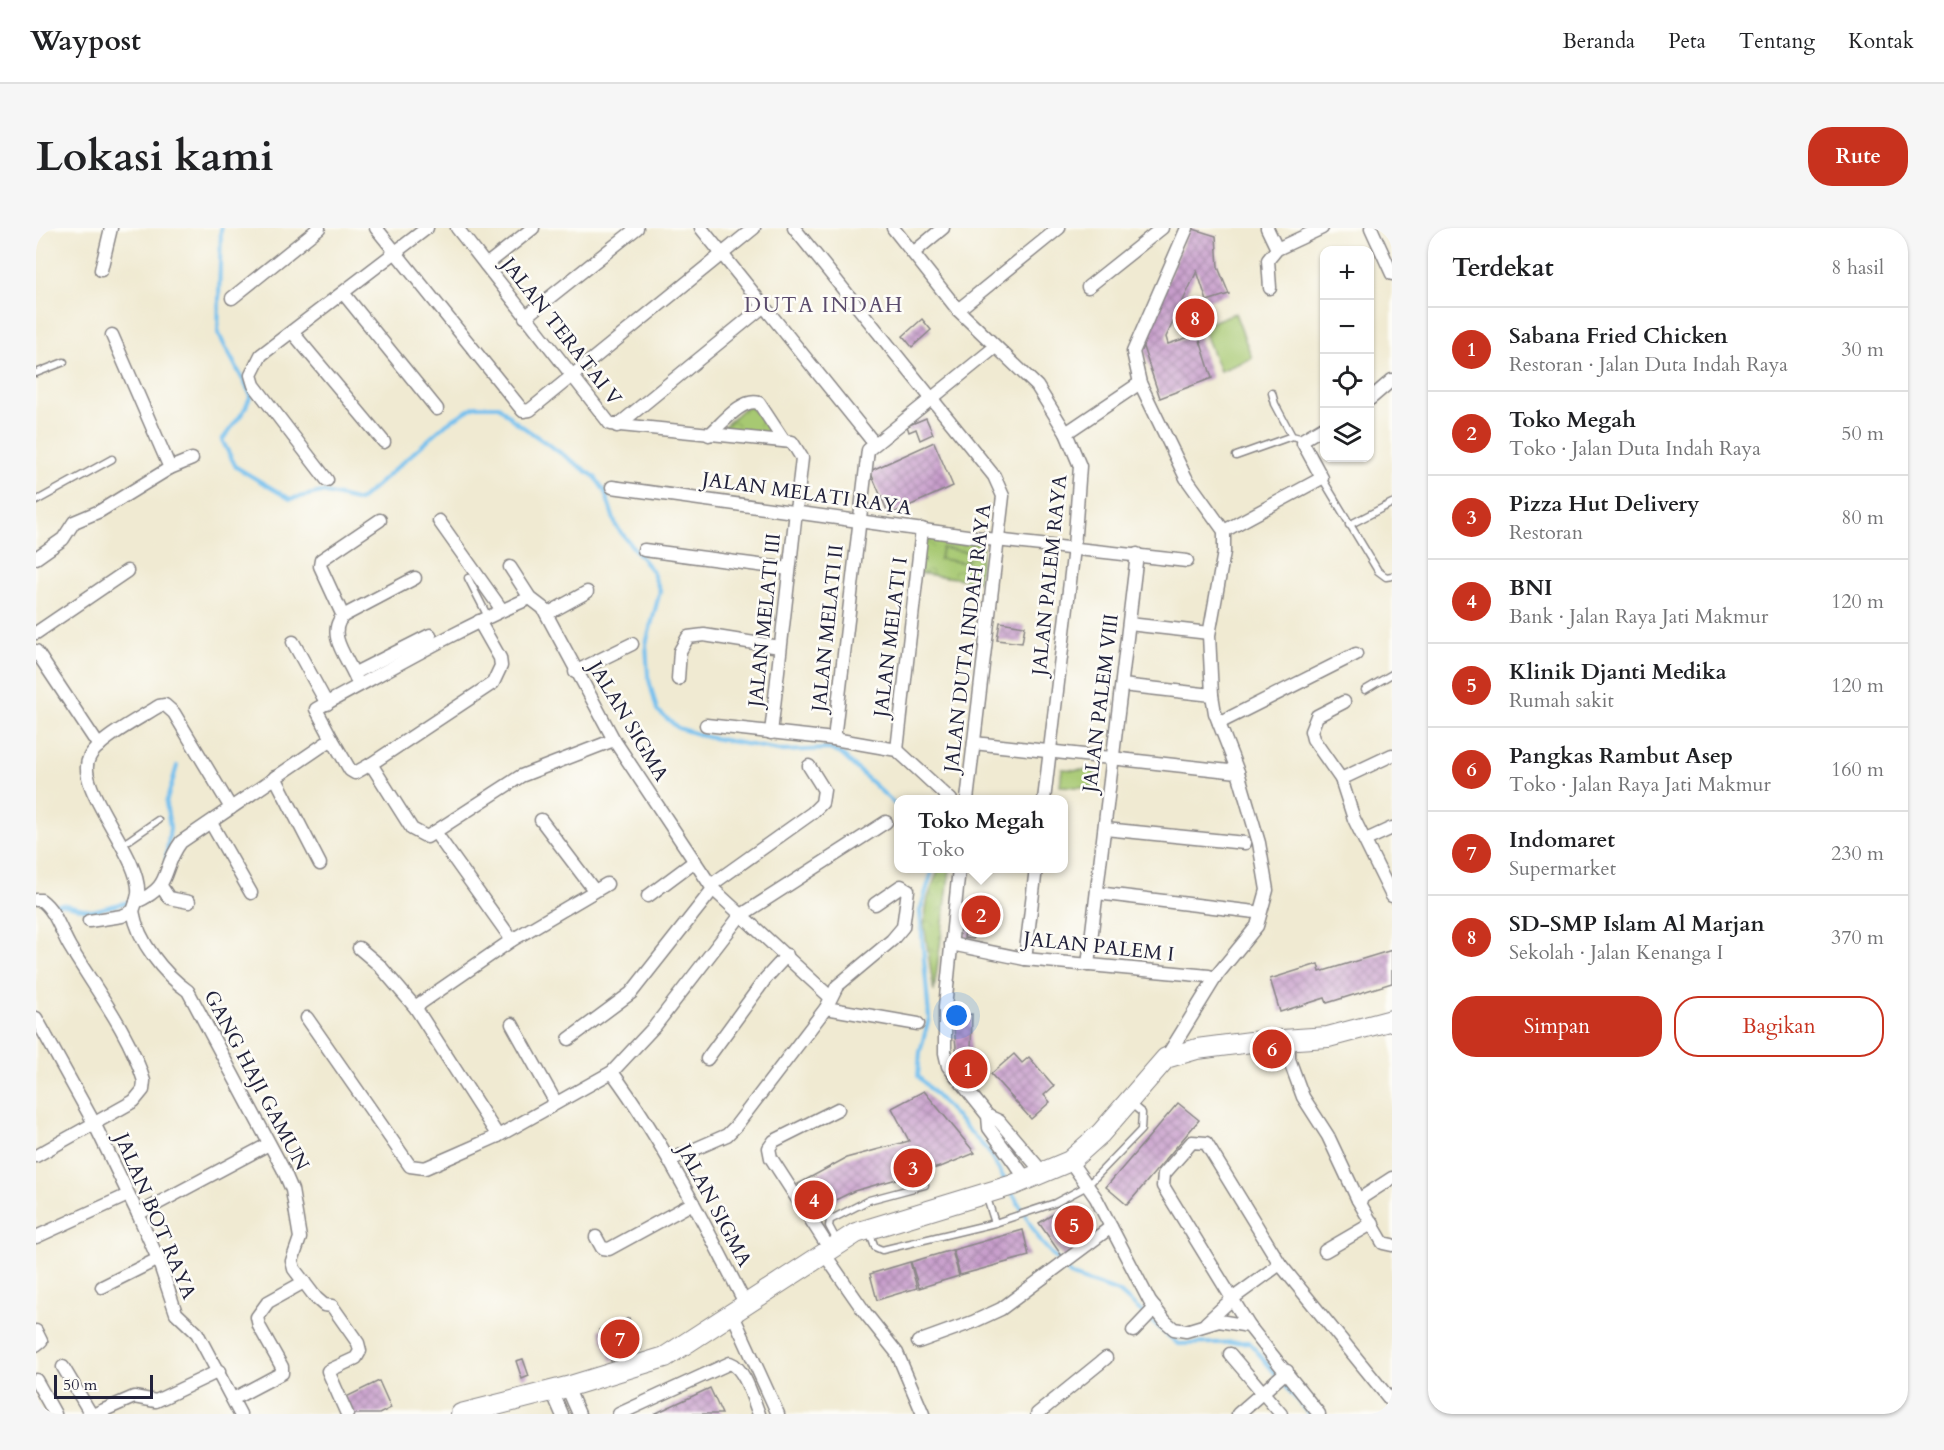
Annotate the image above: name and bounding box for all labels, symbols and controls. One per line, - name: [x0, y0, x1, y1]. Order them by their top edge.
- text: Waypost: [30, 22, 141, 60]
- text: Beranda: [1562, 27, 1635, 56]
- text: Peta: [1668, 27, 1706, 56]
- text: Tentang: [1739, 27, 1815, 56]
- text: Kontak: [1848, 27, 1914, 56]
- button: Rute: [1808, 127, 1908, 186]
- text: Lokasi kami: [36, 128, 274, 185]
- map controls: [1320, 246, 1374, 462]
- button: +: [1320, 246, 1374, 300]
- street label: JALAN TERATAI V: [494, 249, 628, 411]
- text: Terdekat: [1452, 250, 1554, 285]
- text: 8 hasil: [1831, 254, 1884, 281]
- district label: DUTA INDAH: [744, 291, 904, 320]
- pin: 8: [1176, 296, 1214, 340]
- button: −: [1320, 300, 1374, 354]
- text: Sabana Fried Chicken: [1509, 321, 1728, 351]
- text: 1: [1466, 336, 1477, 363]
- text: 30 m: [1841, 336, 1884, 363]
- text: Restoran · Jalan Duta Indah Raya: [1509, 351, 1788, 378]
- button: locate: [1320, 354, 1374, 408]
- text: Toko Megah: [1509, 405, 1636, 435]
- button: layers: [1320, 408, 1374, 462]
- text: 2: [1466, 420, 1477, 447]
- text: 50 m: [1841, 420, 1884, 447]
- text: Toko · Jalan Duta Indah Raya: [1509, 435, 1761, 462]
- street label: JALAN MELATI RAYA: [697, 465, 914, 522]
- street label: JALAN PALEM RAYA: [1025, 473, 1074, 680]
- text: Pizza Hut Delivery: [1509, 489, 1700, 519]
- street label: JALAN DUTA INDAH RAYA: [937, 502, 997, 777]
- text: 3: [1466, 504, 1477, 531]
- text: 80 m: [1841, 504, 1884, 531]
- text: Restoran: [1509, 519, 1583, 546]
- street label: JALAN MELATI III: [742, 532, 787, 711]
- street label: JALAN MELATI II: [805, 543, 850, 716]
- street label: JALAN MELATI I: [867, 556, 914, 722]
- text: BNI: [1509, 573, 1552, 603]
- text: 4: [1466, 588, 1477, 615]
- text: 120 m: [1831, 588, 1884, 615]
- text: Bank · Jalan Raya Jati Makmur: [1509, 603, 1768, 630]
- street label: JALAN PALEM VIII: [1076, 612, 1125, 797]
- street label: JALAN SIGMA: [581, 654, 675, 787]
- text: Klinik Djanti Medika: [1509, 657, 1727, 687]
- text: 5: [1466, 672, 1477, 699]
- text: 120 m: [1831, 672, 1884, 699]
- text: Rumah sakit: [1509, 687, 1614, 714]
- text: Pangkas Rambut Asep: [1509, 741, 1733, 771]
- text: 6: [1466, 756, 1477, 783]
- text: 160 m: [1831, 756, 1884, 783]
- text: Toko · Jalan Raya Jati Makmur: [1509, 771, 1771, 798]
- popup: [894, 795, 1068, 873]
- text: Toko Megah: [918, 806, 1044, 836]
- text: Indomaret: [1509, 825, 1615, 855]
- text: Toko: [918, 836, 965, 863]
- text: 7: [1466, 840, 1477, 867]
- text: 230 m: [1831, 840, 1884, 867]
- text: Supermarket: [1509, 855, 1616, 882]
- pin: 2: [962, 892, 1000, 938]
- text: SD-SMP Islam Al Marjan: [1509, 909, 1765, 939]
- text: 8: [1466, 924, 1477, 951]
- text: 370 m: [1831, 924, 1884, 951]
- street label: JALAN PALEM I: [1019, 925, 1176, 968]
- text: Sekolah · Jalan Kenanga I: [1509, 939, 1723, 966]
- street label: GANG HAJI GAMUN: [198, 985, 316, 1175]
- button: Simpan: [1452, 996, 1662, 1057]
- button: Bagikan: [1674, 996, 1884, 1057]
- your location: [942, 1001, 971, 1030]
- pin: 6: [1252, 1026, 1292, 1072]
- pin: 1: [948, 1046, 988, 1092]
- street label: JALAN BOT RAYA: [107, 1126, 203, 1304]
- street label: JALAN SIGMA: [669, 1136, 759, 1272]
- pin: 3: [894, 1146, 932, 1190]
- pin: 4: [794, 1178, 834, 1222]
- pin: 5: [1054, 1202, 1094, 1248]
- pin: 7: [600, 1316, 640, 1362]
- scale bar: [54, 1372, 153, 1400]
- text: 50 m: [63, 1374, 97, 1396]

